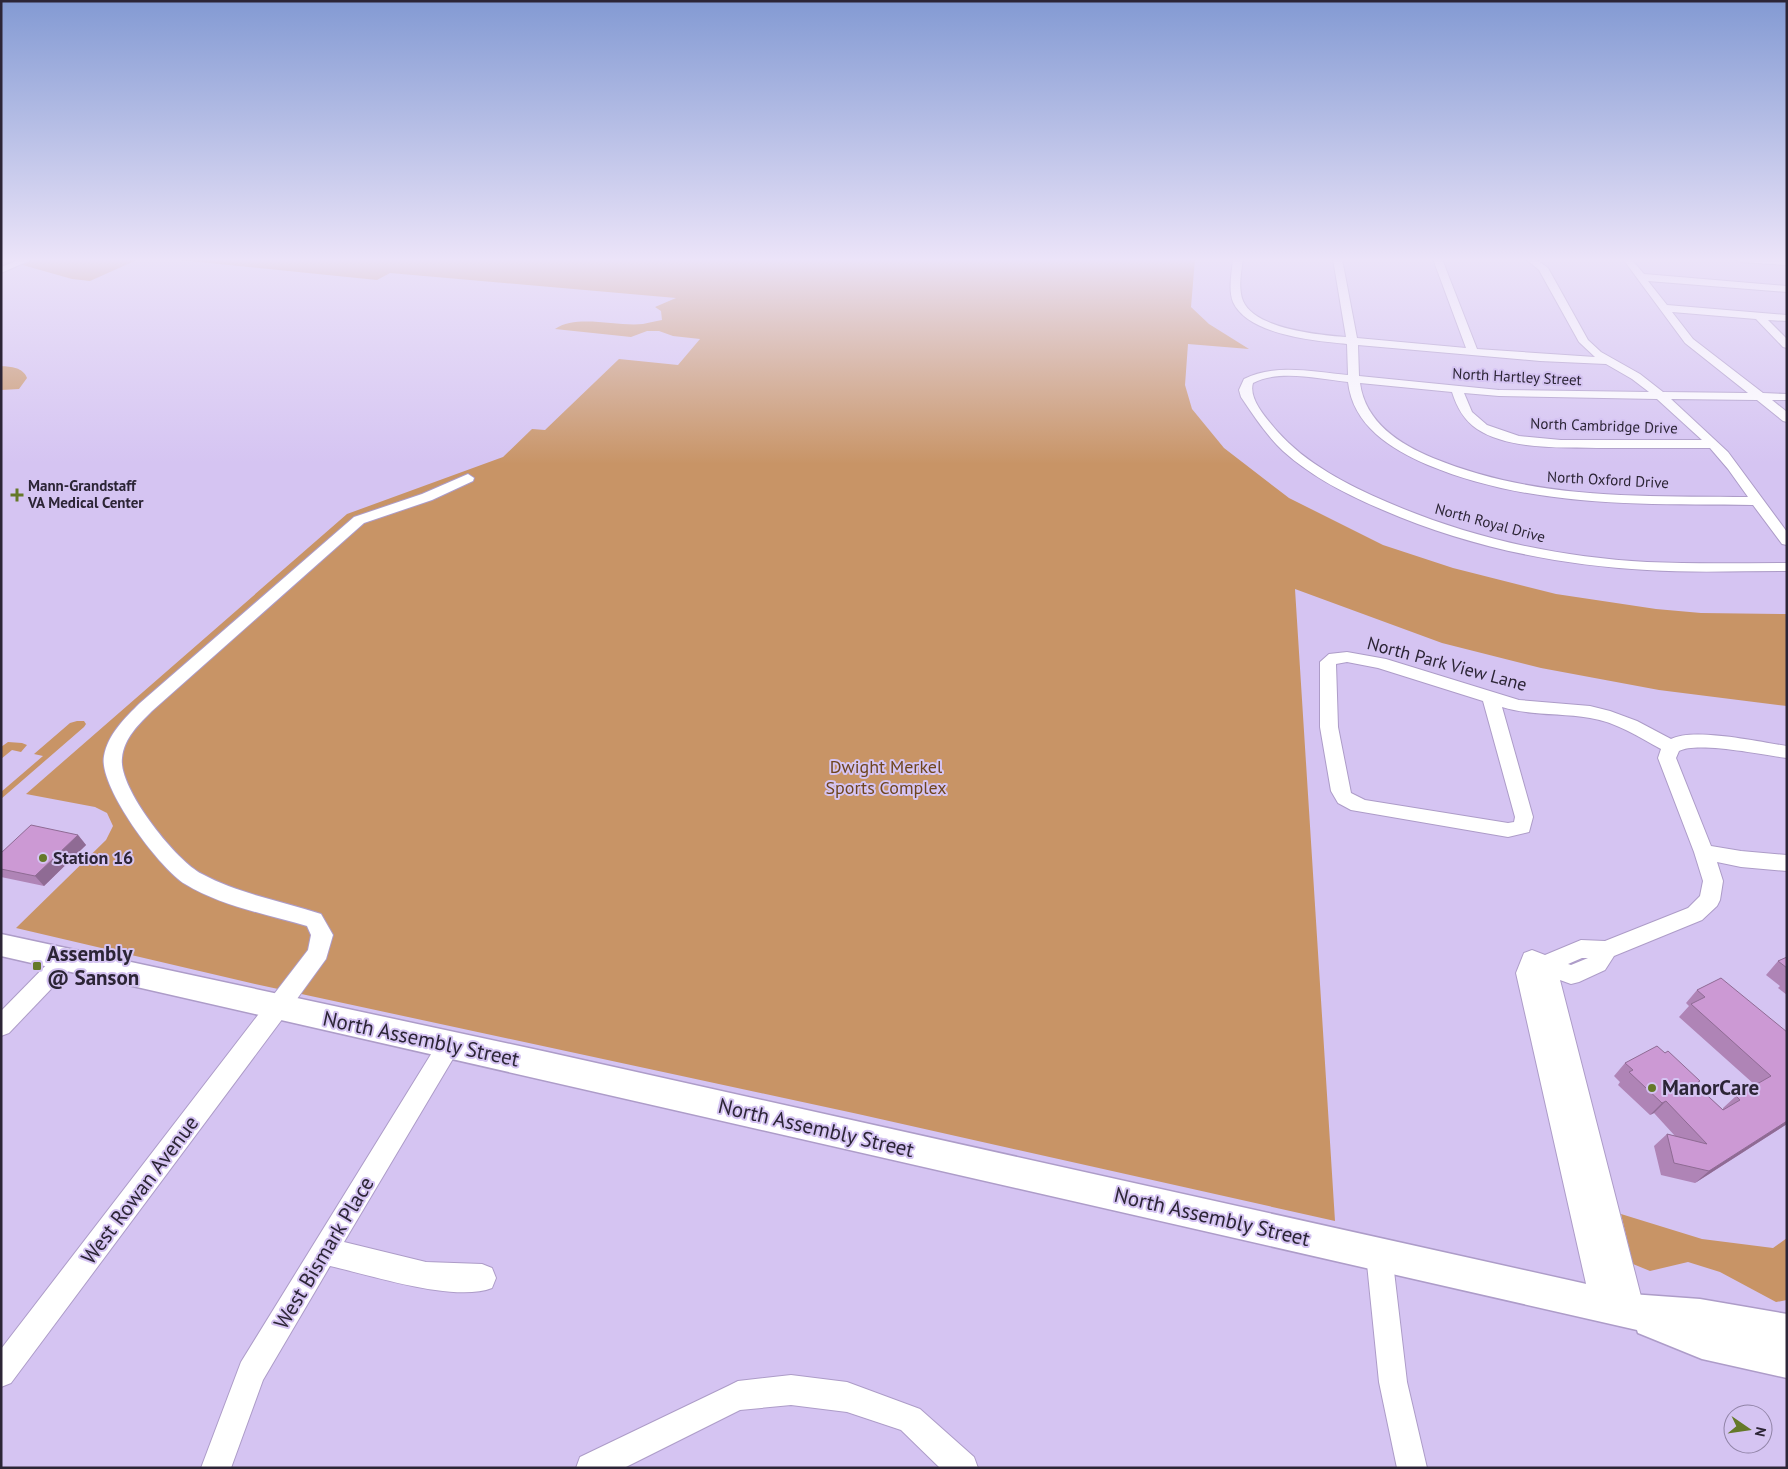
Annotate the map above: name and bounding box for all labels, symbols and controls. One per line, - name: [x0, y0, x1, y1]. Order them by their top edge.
- street label: North Hartley Street: [1452, 364, 1582, 389]
- street label: North Cambridge Drive: [1530, 413, 1678, 438]
- street label: North Oxford Drive: [1547, 467, 1669, 492]
- place label: Mann-Grandstaff VA Medical Center: [27, 476, 144, 512]
- marker: Mann-Grandstaff VA Medical Center: [10, 488, 24, 502]
- street label: North Royal Drive: [1433, 499, 1547, 546]
- street label: North Park View Lane: [1365, 631, 1530, 696]
- park label: Dwight Merkel Sports Complex: [826, 755, 947, 799]
- place label: Station 16: [53, 846, 133, 869]
- marker: Station 16: [37, 852, 49, 864]
- place label: Assembly @ Sanson: [47, 940, 139, 991]
- marker: Assembly @ Sanson: [31, 960, 43, 972]
- street label: North Assembly Street: [320, 1005, 522, 1073]
- place label: ManorCare: [1662, 1074, 1759, 1101]
- marker: ManorCare: [1646, 1082, 1658, 1094]
- street label: North Assembly Street: [716, 1092, 917, 1163]
- street label: West Rowan Avenue: [75, 1110, 204, 1269]
- street label: West Bismark Place: [267, 1172, 380, 1334]
- street label: North Assembly Street: [1112, 1181, 1313, 1252]
- north arrow: [1723, 1404, 1773, 1454]
- text: N: [1751, 1425, 1770, 1438]

